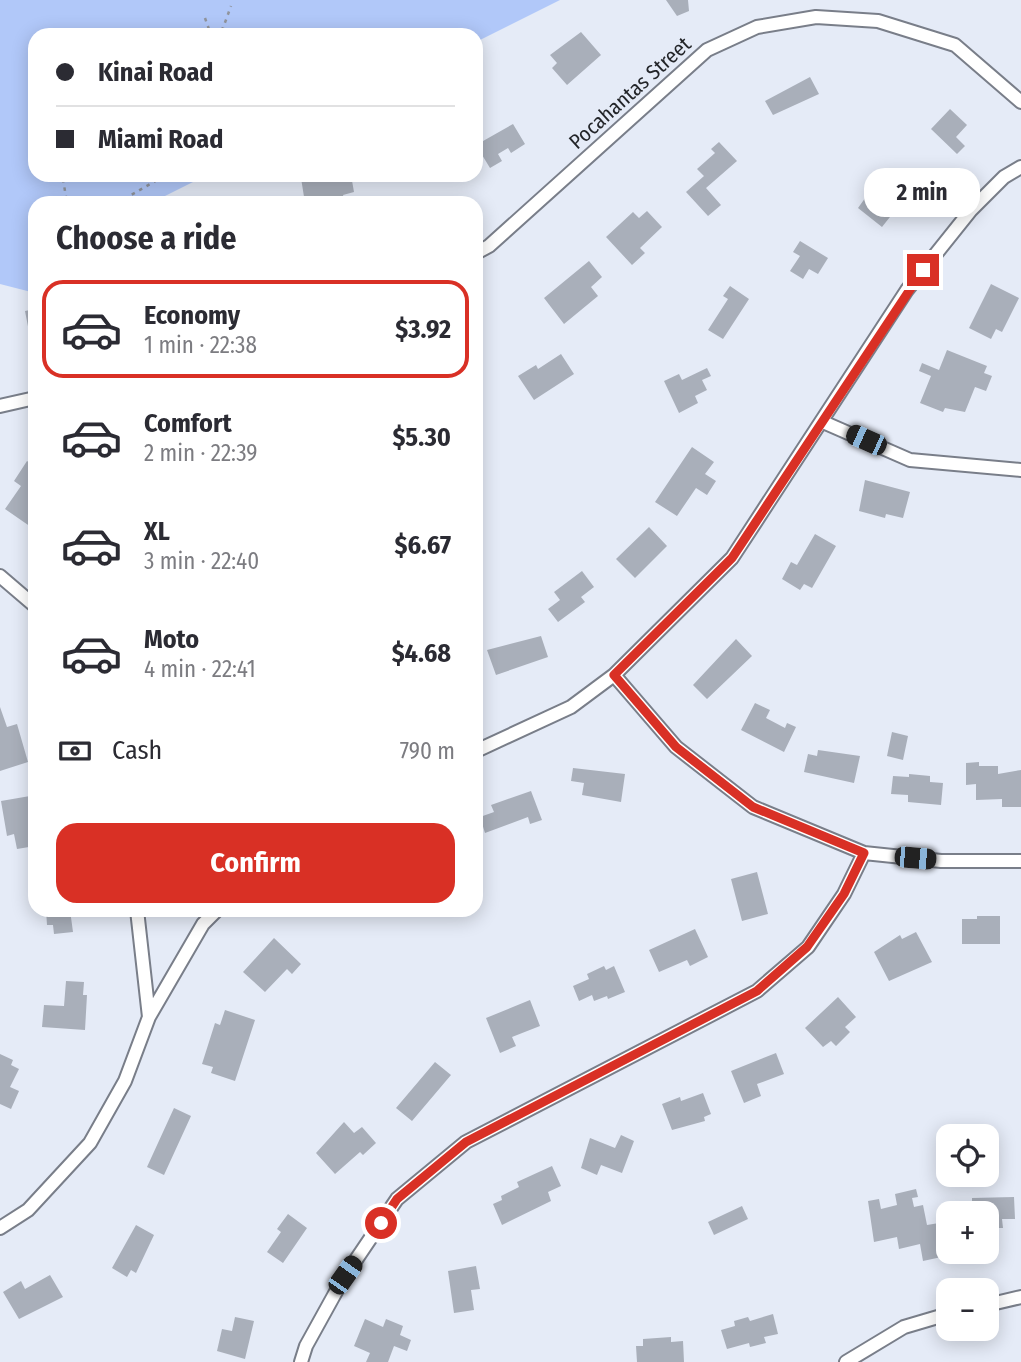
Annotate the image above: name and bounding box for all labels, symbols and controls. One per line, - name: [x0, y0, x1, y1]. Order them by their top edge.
- street label: Pocahantas Street: [564, 31, 696, 155]
- text: Kinai Road: [98, 57, 214, 88]
- text: Miami Road: [98, 124, 223, 155]
- callout: 2 min: [865, 168, 981, 218]
- text: 2 min: [897, 178, 948, 206]
- text: Choose a ride: [56, 219, 237, 257]
- route end: [907, 254, 939, 286]
- icon: car: [60, 298, 123, 361]
- text: Economy: [144, 300, 240, 331]
- text: $3.92: [395, 314, 451, 345]
- text: 1 min · 22:38: [144, 331, 257, 359]
- icon: car: [60, 406, 123, 469]
- text: Comfort: [144, 408, 232, 439]
- text: $5.30: [392, 422, 451, 453]
- car: [843, 422, 890, 458]
- text: 2 min · 22:39: [144, 439, 258, 467]
- icon: car: [60, 514, 123, 577]
- text: XL: [144, 516, 170, 547]
- text: $6.67: [395, 530, 451, 561]
- text: 3 min · 22:40: [144, 547, 259, 575]
- icon: car: [60, 622, 123, 685]
- text: Moto: [144, 624, 199, 655]
- text: $4.68: [392, 638, 451, 669]
- text: 4 min · 22:41: [144, 655, 256, 683]
- icon: cash: [56, 732, 94, 770]
- text: Cash: [112, 735, 162, 766]
- text: 790 m: [400, 737, 455, 765]
- button: Confirm: [56, 823, 455, 903]
- car: [894, 846, 937, 870]
- map controls: [936, 1124, 999, 1341]
- button: locate: [936, 1124, 999, 1187]
- button: +: [936, 1201, 999, 1264]
- route start: [365, 1207, 397, 1239]
- car: [325, 1252, 366, 1298]
- button: −: [936, 1278, 999, 1341]

